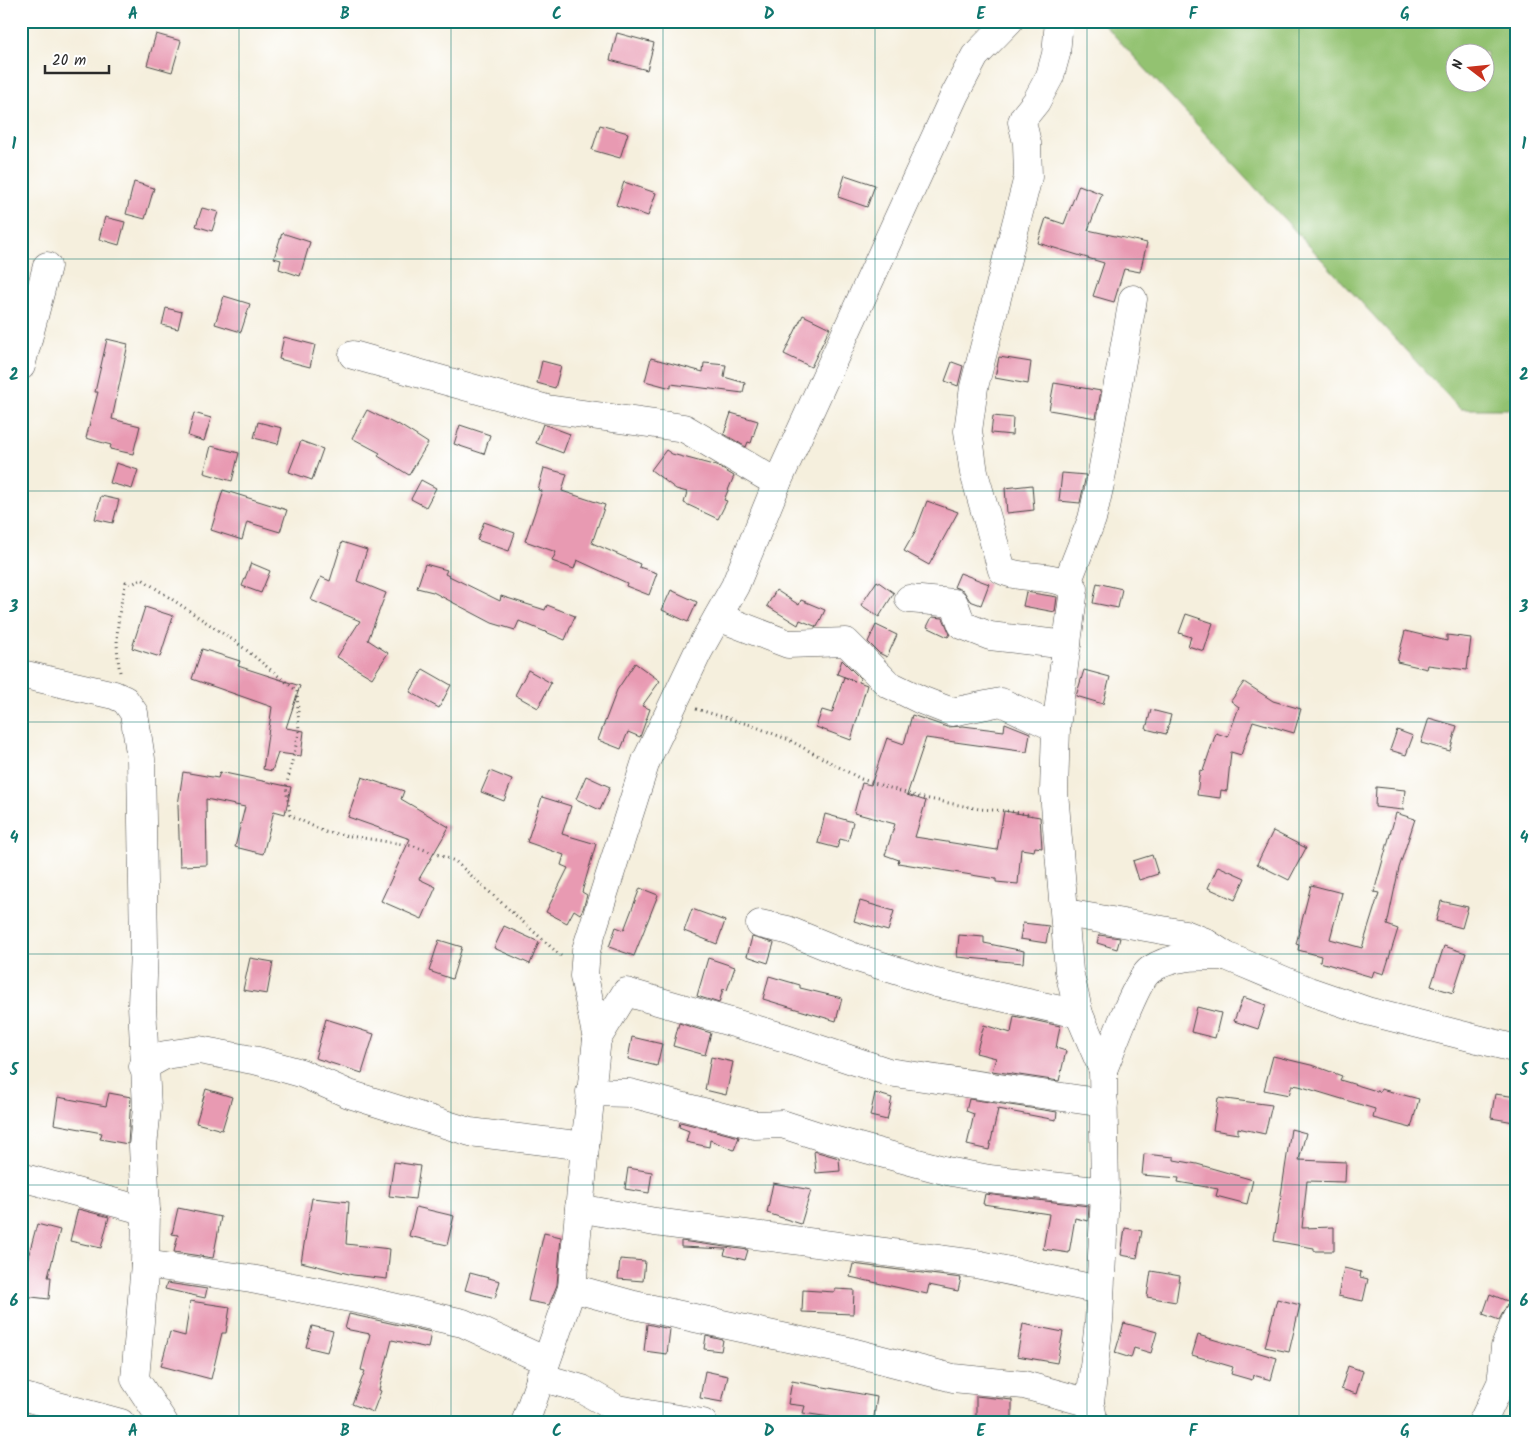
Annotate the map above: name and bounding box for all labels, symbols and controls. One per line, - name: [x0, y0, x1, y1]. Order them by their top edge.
- text: A: [128, 2, 138, 27]
- text: B: [340, 2, 350, 27]
- text: C: [552, 2, 562, 27]
- text: D: [764, 2, 775, 27]
- text: E: [977, 2, 987, 27]
- text: F: [1189, 2, 1199, 27]
- text: G: [1400, 2, 1410, 27]
- scale bar: [45, 42, 109, 74]
- north arrow: [1446, 42, 1496, 92]
- text: 20 m: [52, 49, 86, 73]
- text: N: [1447, 57, 1470, 72]
- text: 1: [12, 132, 17, 157]
- text: 1: [1522, 132, 1527, 157]
- text: 2: [9, 363, 19, 388]
- text: 2: [1519, 363, 1529, 388]
- text: 3: [9, 595, 19, 620]
- text: 3: [1519, 595, 1529, 620]
- text: 4: [10, 826, 19, 851]
- text: 4: [1520, 826, 1529, 851]
- text: 5: [9, 1058, 20, 1083]
- text: 5: [1519, 1058, 1530, 1083]
- text: 6: [10, 1289, 19, 1314]
- text: 6: [1520, 1289, 1529, 1314]
- text: A: [128, 1419, 138, 1444]
- text: B: [340, 1419, 350, 1444]
- text: C: [552, 1419, 562, 1444]
- text: D: [764, 1419, 775, 1444]
- text: E: [977, 1419, 987, 1444]
- text: F: [1189, 1419, 1199, 1444]
- text: G: [1400, 1419, 1410, 1444]

